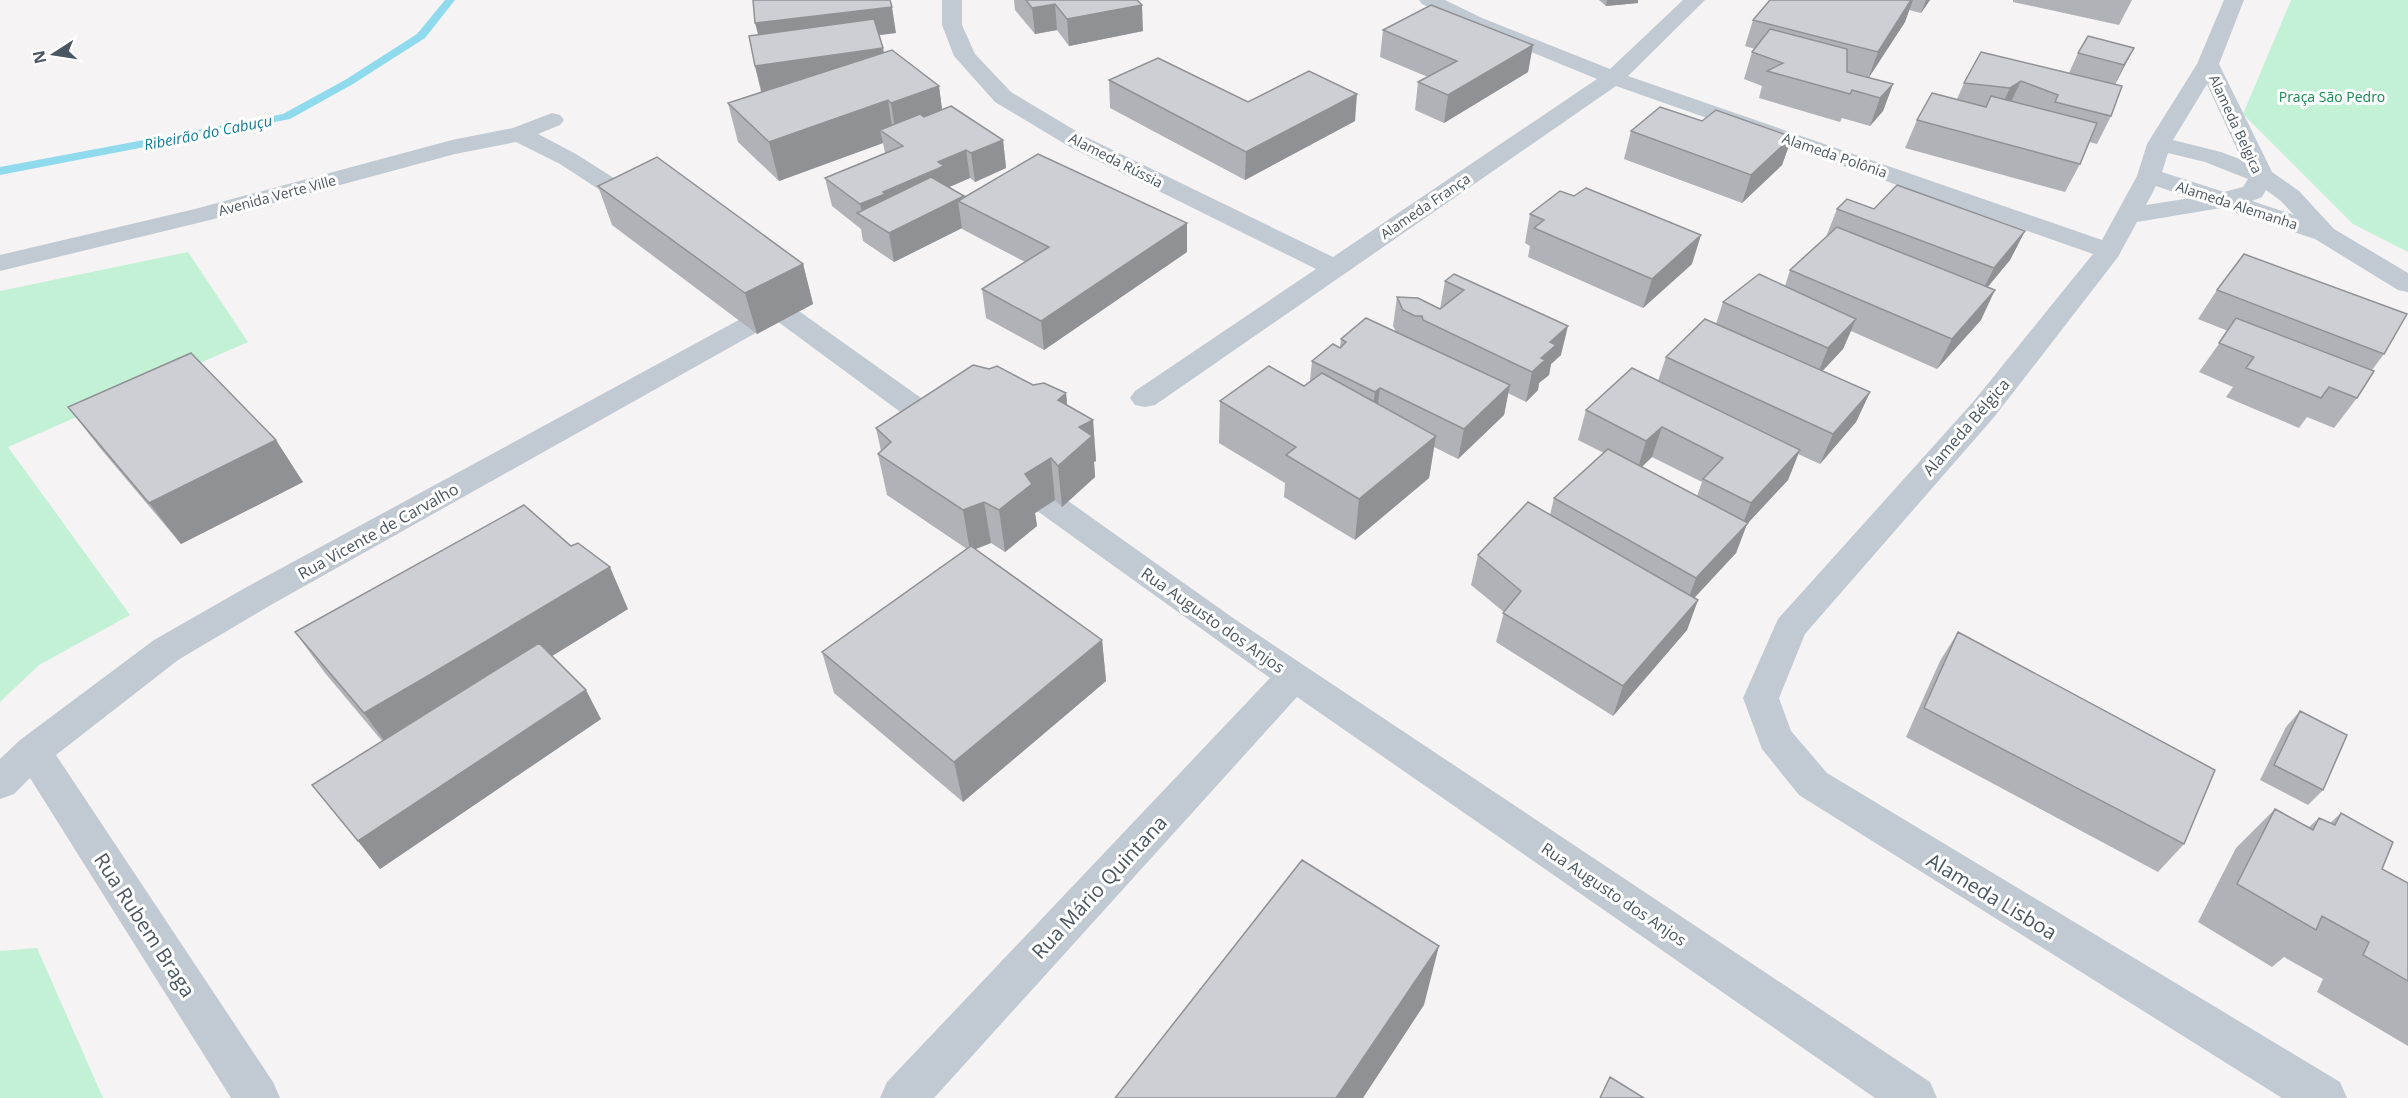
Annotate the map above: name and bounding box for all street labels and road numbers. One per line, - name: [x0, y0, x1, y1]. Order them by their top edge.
- street label: Alameda Belgica: [2205, 71, 2267, 177]
- street label: Alameda Rússia: [1066, 128, 1166, 192]
- street label: Alameda Polônia: [1780, 128, 1890, 182]
- street label: Alameda França: [1376, 169, 1474, 243]
- street label: Avenida Verte Ville: [216, 170, 338, 220]
- street label: Alameda Alemanha: [2174, 176, 2300, 234]
- street label: Alameda Bélgica: [1918, 374, 2014, 480]
- street label: Rua Vicente de Carvalho: [294, 478, 462, 584]
- street label: Rua Augusto dos Anjos: [1137, 562, 1289, 678]
- street label: Rua Mário Quintana: [1025, 809, 1173, 965]
- street label: Rua Augusto dos Anjos: [1537, 837, 1691, 951]
- street label: Alameda Lisboa: [1922, 846, 2062, 946]
- street label: Rua Rubem Braga: [88, 848, 202, 1002]

